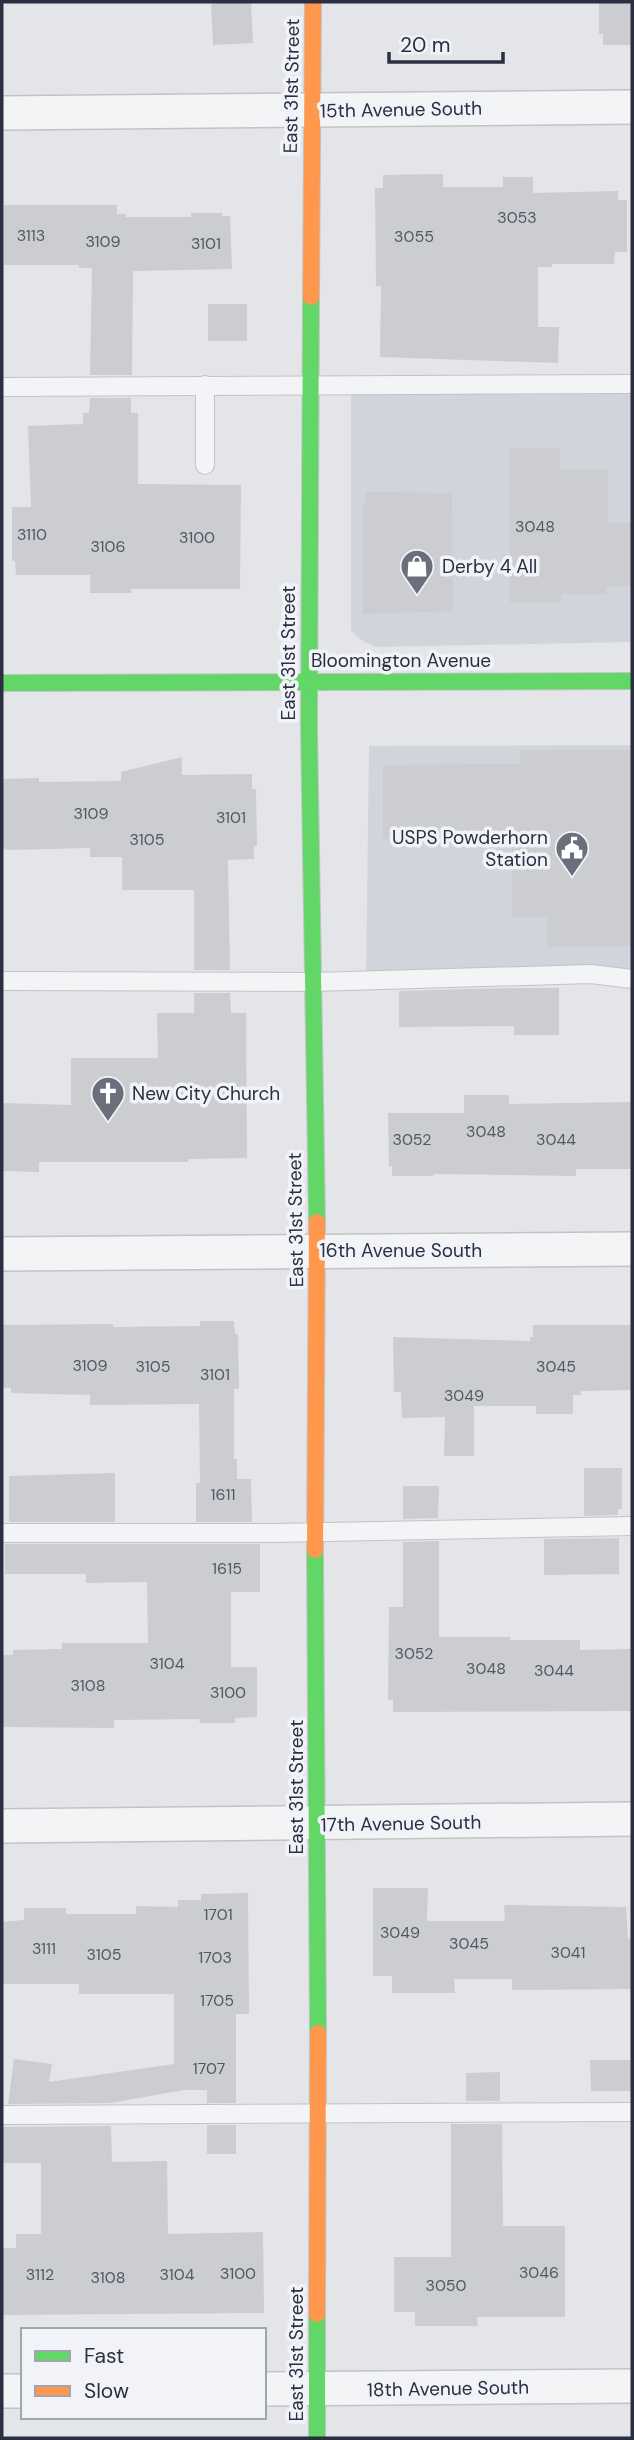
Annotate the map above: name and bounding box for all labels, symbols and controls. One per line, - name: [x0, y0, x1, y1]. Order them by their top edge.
- street label: East 31st Street: [278, 18, 305, 154]
- scale bar: [389, 21, 503, 65]
- text: 20 m: [400, 31, 451, 59]
- street label: 15th Avenue South: [320, 96, 482, 123]
- house number: 3053: [497, 207, 537, 228]
- house number: 3113: [17, 225, 45, 246]
- house number: 3055: [394, 226, 434, 247]
- house number: 3109: [85, 231, 121, 252]
- house number: 3101: [191, 233, 221, 254]
- house number: 3048: [515, 516, 555, 537]
- house number: 3110: [17, 524, 47, 545]
- house number: 3100: [179, 527, 215, 548]
- house number: 3106: [90, 536, 126, 557]
- shop icon: Derby 4 All: [398, 547, 436, 596]
- place label: Derby 4 All: [442, 554, 537, 579]
- street label: East 31st Street: [276, 586, 301, 721]
- street label: Bloomington Avenue: [311, 648, 491, 673]
- house number: 3109: [73, 803, 109, 824]
- house number: 3101: [216, 807, 246, 828]
- place label: USPS Powderhorn Station: [392, 825, 548, 872]
- house number: 3105: [130, 829, 164, 850]
- public building icon: USPS Powderhorn Station: [553, 829, 591, 878]
- church icon: New City Church: [89, 1074, 127, 1123]
- place label: New City Church: [132, 1081, 280, 1106]
- house number: 3048: [466, 1121, 506, 1142]
- house number: 3052: [392, 1129, 432, 1150]
- house number: 3044: [536, 1129, 576, 1150]
- street label: East 31st Street: [282, 1152, 309, 1288]
- street label: 16th Avenue South: [320, 1238, 482, 1263]
- house number: 3109: [72, 1355, 108, 1376]
- house number: 3105: [136, 1356, 170, 1377]
- house number: 3045: [536, 1356, 576, 1377]
- house number: 3101: [200, 1364, 230, 1385]
- house number: 3049: [444, 1385, 484, 1406]
- house number: 1611: [210, 1484, 236, 1505]
- house number: 1615: [212, 1558, 242, 1579]
- house number: 3052: [394, 1643, 434, 1664]
- house number: 3104: [150, 1653, 185, 1674]
- house number: 3048: [466, 1658, 506, 1679]
- house number: 3044: [534, 1660, 574, 1681]
- house number: 3108: [71, 1675, 105, 1696]
- house number: 3100: [210, 1682, 246, 1703]
- street label: East 31st Street: [284, 1720, 309, 1855]
- street label: 17th Avenue South: [320, 1810, 482, 1837]
- house number: 1701: [203, 1904, 233, 1925]
- house number: 3049: [380, 1922, 420, 1943]
- house number: 3045: [449, 1933, 489, 1954]
- house number: 3111: [32, 1938, 56, 1959]
- house number: 3041: [550, 1942, 586, 1963]
- house number: 3105: [87, 1944, 121, 1965]
- house number: 1703: [198, 1947, 232, 1968]
- house number: 1705: [200, 1990, 234, 2011]
- house number: 1707: [193, 2058, 225, 2079]
- house number: 3046: [519, 2262, 559, 2283]
- house number: 3100: [220, 2263, 256, 2284]
- house number: 3112: [26, 2264, 54, 2285]
- house number: 3104: [160, 2264, 195, 2285]
- house number: 3108: [91, 2267, 125, 2288]
- house number: 3050: [425, 2275, 467, 2296]
- street label: East 31st Street: [284, 2287, 309, 2422]
- legend: [21, 2328, 266, 2419]
- text: Fast: [84, 2342, 124, 2370]
- street label: 18th Avenue South: [367, 2375, 529, 2402]
- text: Slow: [84, 2377, 129, 2405]

